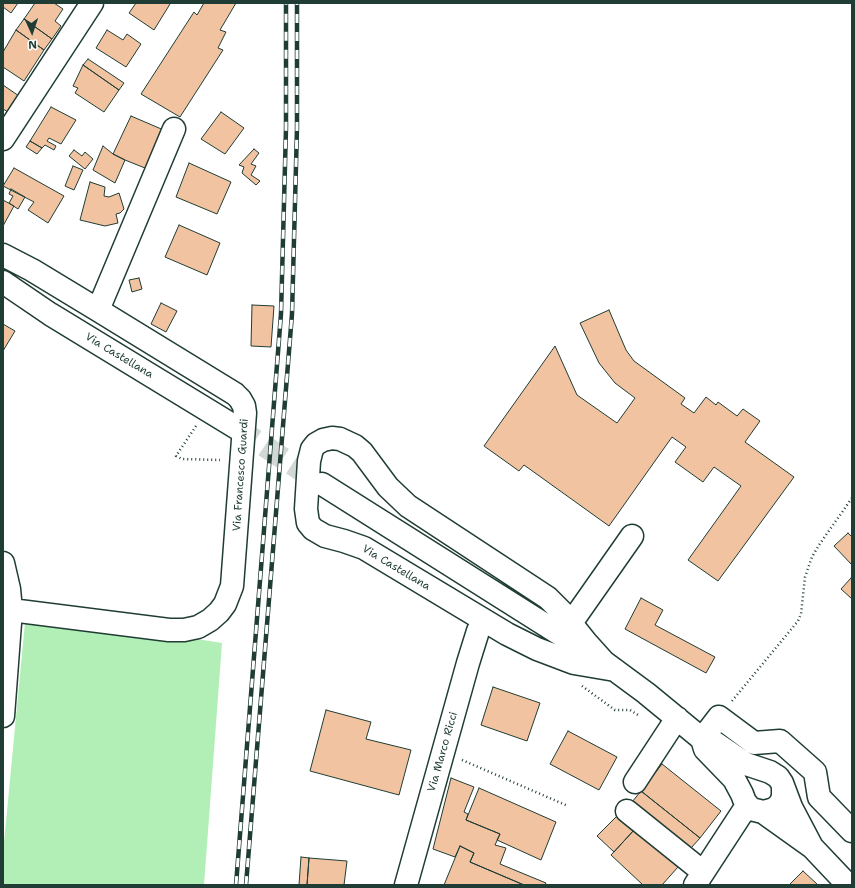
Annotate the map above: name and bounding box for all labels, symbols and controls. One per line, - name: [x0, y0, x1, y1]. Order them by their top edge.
- north arrow: [12, 12, 52, 52]
- text: N: [28, 37, 37, 52]
- street label: Via Castellana: [83, 330, 155, 382]
- street label: Via Francesco Guardi: [230, 418, 252, 532]
- street label: Via Castellana: [360, 542, 432, 594]
- street label: Via Marco Ricci: [425, 710, 461, 794]

